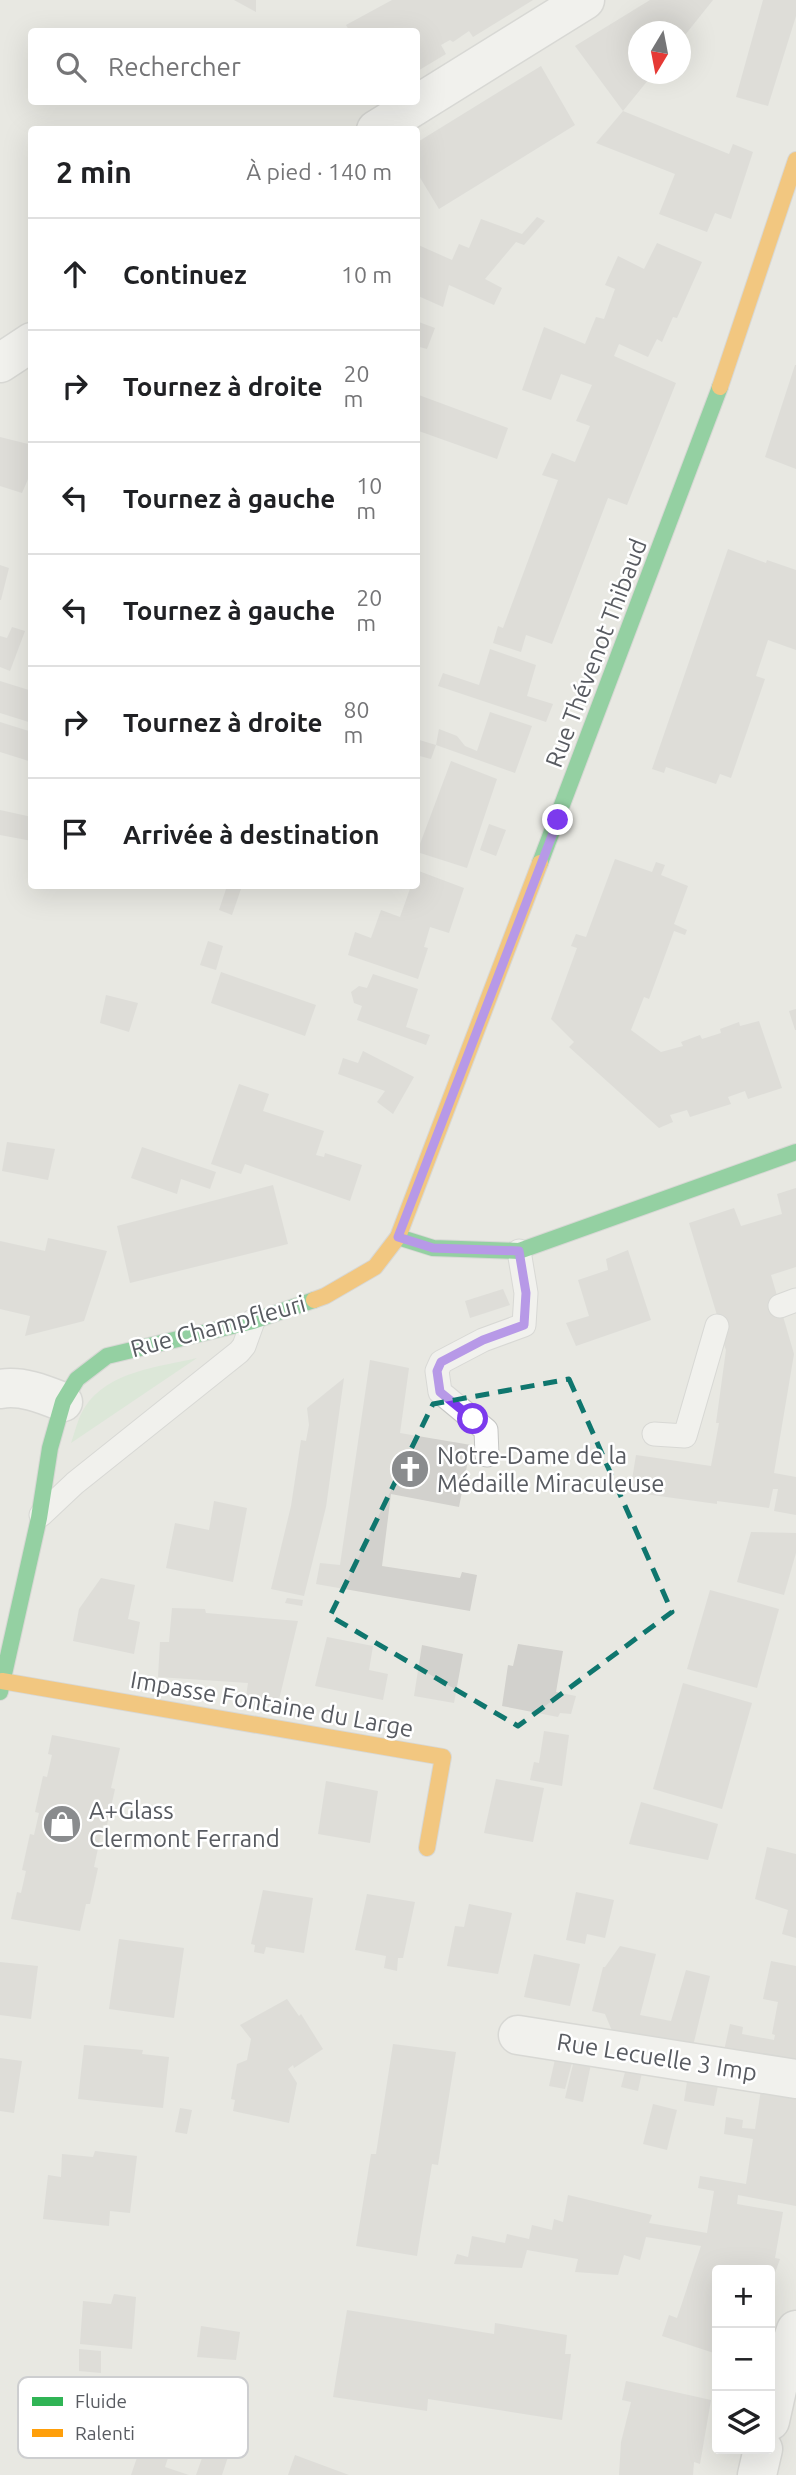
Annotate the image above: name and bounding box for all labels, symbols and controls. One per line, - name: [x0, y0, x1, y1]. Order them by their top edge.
- north arrow: [628, 21, 691, 84]
- search box: [28, 28, 420, 105]
- icon: search: [52, 48, 90, 86]
- text: Rechercher: [108, 52, 241, 81]
- text: 2 min: [56, 155, 132, 189]
- text: À pied · 140 m: [246, 159, 392, 184]
- icon: ahead: [56, 255, 94, 293]
- text: Continuez: [123, 260, 247, 289]
- text: 10 m: [341, 262, 392, 287]
- text: 20 m: [343, 361, 369, 411]
- icon: right: [56, 367, 94, 405]
- text: Tournez à droite: [123, 372, 322, 401]
- text: 10 m: [356, 473, 382, 523]
- icon: left: [56, 479, 94, 517]
- text: Tournez à gauche: [123, 484, 335, 513]
- street label: Rue Thévenot Thibaud: [540, 535, 652, 771]
- text: 20 m: [356, 585, 382, 635]
- icon: left: [56, 591, 94, 629]
- text: Tournez à gauche: [123, 596, 335, 625]
- text: 80 m: [343, 697, 369, 747]
- icon: right: [56, 703, 94, 741]
- text: Tournez à droite: [123, 708, 322, 737]
- route end: [542, 804, 573, 835]
- icon: arrive: [56, 815, 94, 853]
- text: Arrivée à destination: [123, 820, 379, 849]
- street label: Rue Champfleuri: [127, 1290, 309, 1362]
- route start: [457, 1403, 488, 1434]
- place label: Notre-Dame de la Médaille Miraculeuse: [437, 1442, 665, 1497]
- church icon: Notre-Dame de la Médaille Miraculeuse: [389, 1448, 431, 1490]
- street label: Impasse Fontaine du Large: [128, 1666, 416, 1742]
- place label: A+Glass Clermont Ferrand: [89, 1797, 280, 1852]
- shop icon: A+Glass Clermont Ferrand: [41, 1803, 83, 1845]
- street label: Rue Lecuelle 3 Imp: [555, 2028, 759, 2086]
- map controls: [712, 2265, 775, 2454]
- button: +: [712, 2265, 775, 2328]
- button: −: [712, 2328, 775, 2391]
- legend: [18, 2377, 248, 2458]
- text: Fluide: [75, 2390, 127, 2412]
- button: layers: [712, 2391, 775, 2454]
- text: Ralenti: [75, 2422, 135, 2444]

